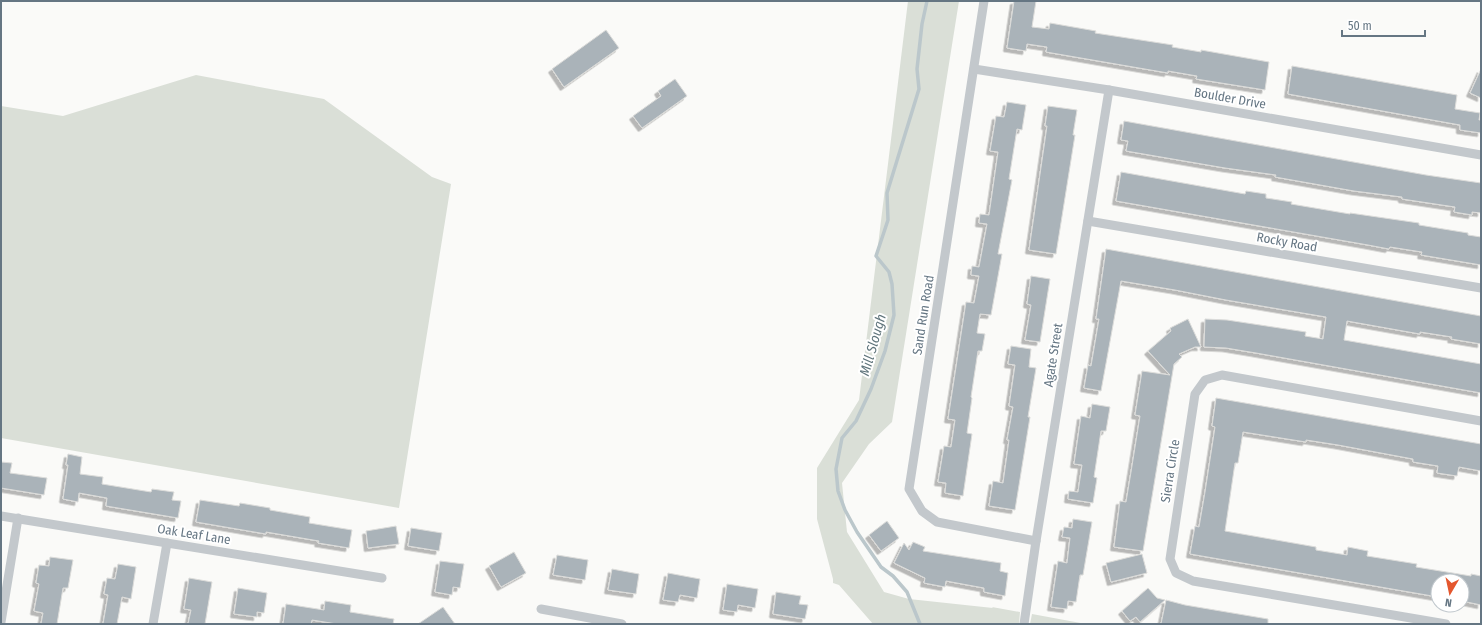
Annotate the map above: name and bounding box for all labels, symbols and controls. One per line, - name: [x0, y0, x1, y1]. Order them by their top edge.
- scale bar: [1342, 12, 1425, 38]
- text: 50 m: [1348, 19, 1372, 33]
- street label: Boulder Drive: [1193, 84, 1267, 112]
- street label: Rocky Road: [1256, 229, 1318, 255]
- street label: Sand Run Road: [909, 274, 937, 356]
- water label: Mill Slough: [856, 312, 890, 378]
- street label: Agate Street: [1041, 321, 1066, 388]
- street label: Sierra Circle: [1158, 438, 1182, 504]
- street label: Oak Leaf Lane: [156, 521, 232, 547]
- north arrow: [1430, 573, 1470, 613]
- text: N: [1444, 595, 1453, 609]

